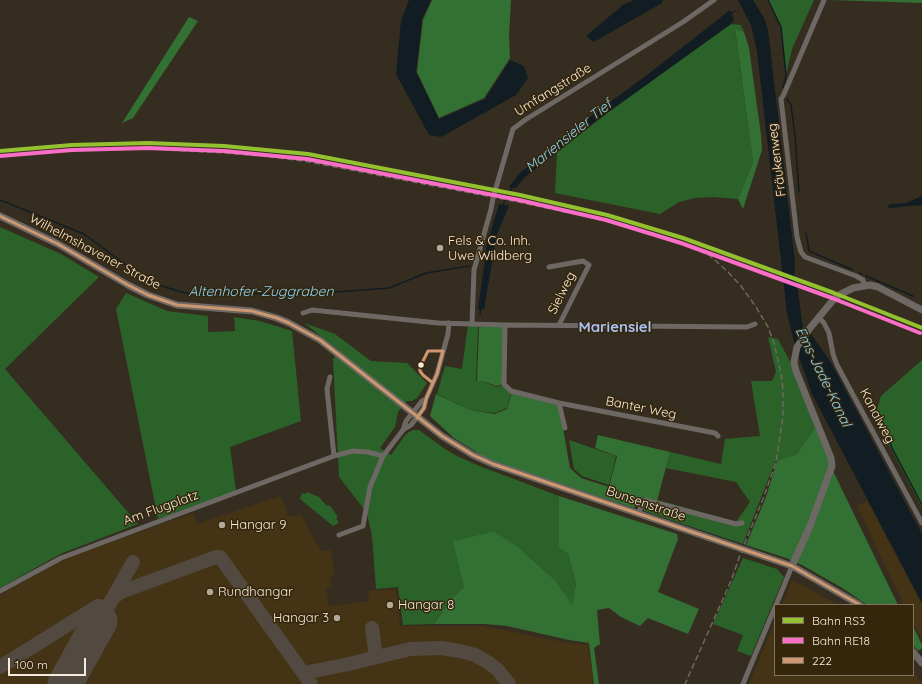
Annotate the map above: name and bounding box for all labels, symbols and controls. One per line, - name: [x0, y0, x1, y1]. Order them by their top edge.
- street label: Umfangstraße: [512, 60, 594, 120]
- water label: Mariensieler Tief: [522, 96, 616, 176]
- street label: Fräukenweg: [765, 122, 789, 198]
- street label: Wilhelmshavener Straße: [27, 211, 163, 293]
- place label: Fels & Co. Inh. Uwe Wildberg: [448, 233, 532, 264]
- marker: Fels & Co. Inh. Uwe Wildberg: [435, 243, 445, 253]
- street label: Sielweg: [545, 269, 579, 317]
- water label: Altenhofer-Zuggraben: [188, 284, 334, 300]
- district label: Mariensiel: [578, 318, 652, 336]
- water label: Ems-Jade-Kanal: [792, 324, 854, 430]
- unlabelled marker: [416, 360, 426, 370]
- street label: Kanalweg: [856, 386, 898, 446]
- street label: Banter Weg: [604, 393, 678, 423]
- street label: Bunsenstraße: [604, 483, 688, 525]
- street label: Am Flugplatz: [121, 487, 201, 529]
- place label: Hangar 9: [230, 517, 286, 533]
- marker: Hangar 9: [217, 520, 227, 530]
- place label: Rundhangar: [218, 584, 293, 600]
- marker: Rundhangar: [205, 587, 215, 597]
- place label: Hangar 8: [398, 597, 454, 613]
- marker: Hangar 8: [385, 600, 395, 610]
- legend: [774, 604, 914, 676]
- place label: Hangar 3: [273, 610, 329, 626]
- marker: Hangar 3: [332, 613, 342, 623]
- text: Bahn RS3: [812, 613, 865, 628]
- text: Bahn RE18: [812, 633, 870, 648]
- scale bar: [10, 650, 88, 676]
- text: 222: [812, 653, 832, 668]
- text: 100 m: [15, 657, 48, 672]

